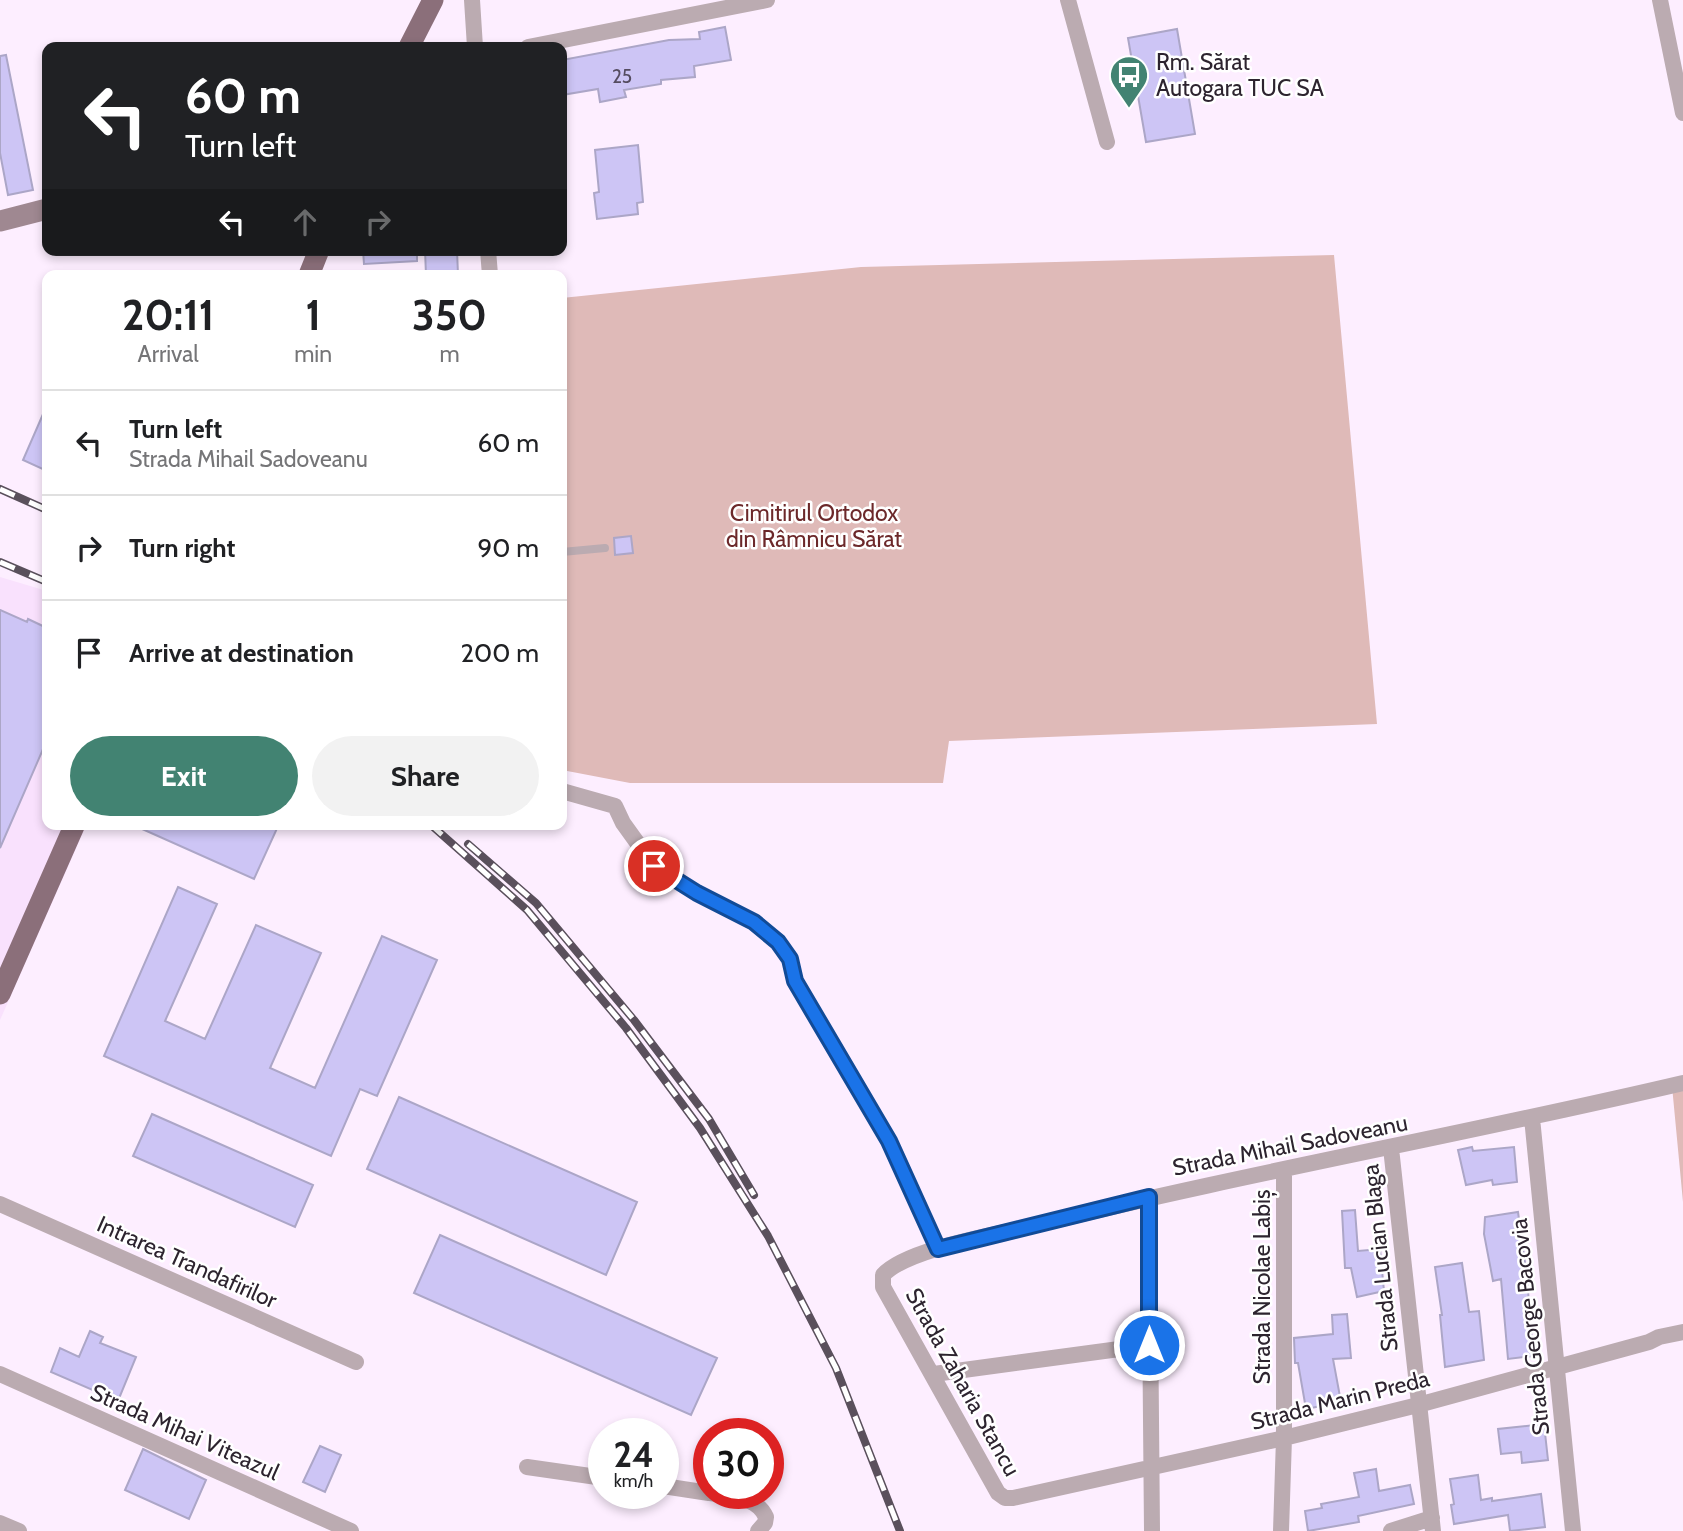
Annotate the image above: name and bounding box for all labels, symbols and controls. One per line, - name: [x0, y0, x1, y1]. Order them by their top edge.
- place label: Rm. Sărat Autogara TUC SA: [1156, 48, 1324, 102]
- bus stop icon: Rm. Sărat Autogara TUC SA: [1108, 54, 1150, 109]
- house number: 25: [612, 65, 632, 88]
- text: 60 m: [185, 66, 301, 125]
- icon: left: [70, 70, 161, 161]
- text: Turn left: [185, 126, 296, 165]
- icon: left: [213, 203, 251, 241]
- icon: ahead: [286, 203, 324, 241]
- icon: right: [359, 203, 397, 241]
- text: 20:11: [122, 289, 214, 341]
- text: 1: [305, 289, 321, 341]
- text: 350: [412, 289, 487, 341]
- text: Arrival: [137, 340, 199, 368]
- text: min: [294, 340, 332, 368]
- text: m: [439, 340, 460, 368]
- text: Turn left: [129, 413, 222, 445]
- icon: left: [70, 424, 108, 462]
- text: 60 m: [477, 427, 539, 459]
- text: Strada Mihail Sadoveanu: [129, 445, 368, 473]
- park label: Cimitirul Ortodox din Râmnicu Sărat: [726, 499, 902, 553]
- icon: right: [70, 529, 108, 567]
- text: Turn right: [129, 532, 235, 564]
- text: 90 m: [477, 532, 539, 564]
- icon: arrive: [70, 634, 108, 672]
- text: Arrive at destination: [129, 637, 354, 669]
- text: 200 m: [460, 637, 539, 669]
- button: Exit: [70, 736, 298, 816]
- button: Share: [312, 736, 539, 816]
- pin: [624, 836, 684, 896]
- icon: arrive: [635, 847, 673, 885]
- street label: Strada Mihail Sadoveanu: [1170, 1108, 1410, 1182]
- street label: Strada Lucian Blaga: [1356, 1163, 1404, 1353]
- street label: Strada Nicolae Labiș: [1248, 1190, 1277, 1384]
- street label: Intrarea Trandafirilor: [93, 1210, 282, 1315]
- street label: Strada George Bacovia: [1505, 1217, 1555, 1437]
- street label: Strada Zaharia Stancu: [900, 1283, 1026, 1481]
- position arrow: [1112, 1308, 1186, 1382]
- street label: Strada Marin Preda: [1248, 1364, 1432, 1436]
- street label: Strada Mihai Viteazul: [86, 1378, 284, 1486]
- speed limit sign: 30: [693, 1418, 784, 1509]
- text: 24: [613, 1433, 654, 1476]
- text: km/h: [614, 1470, 653, 1492]

